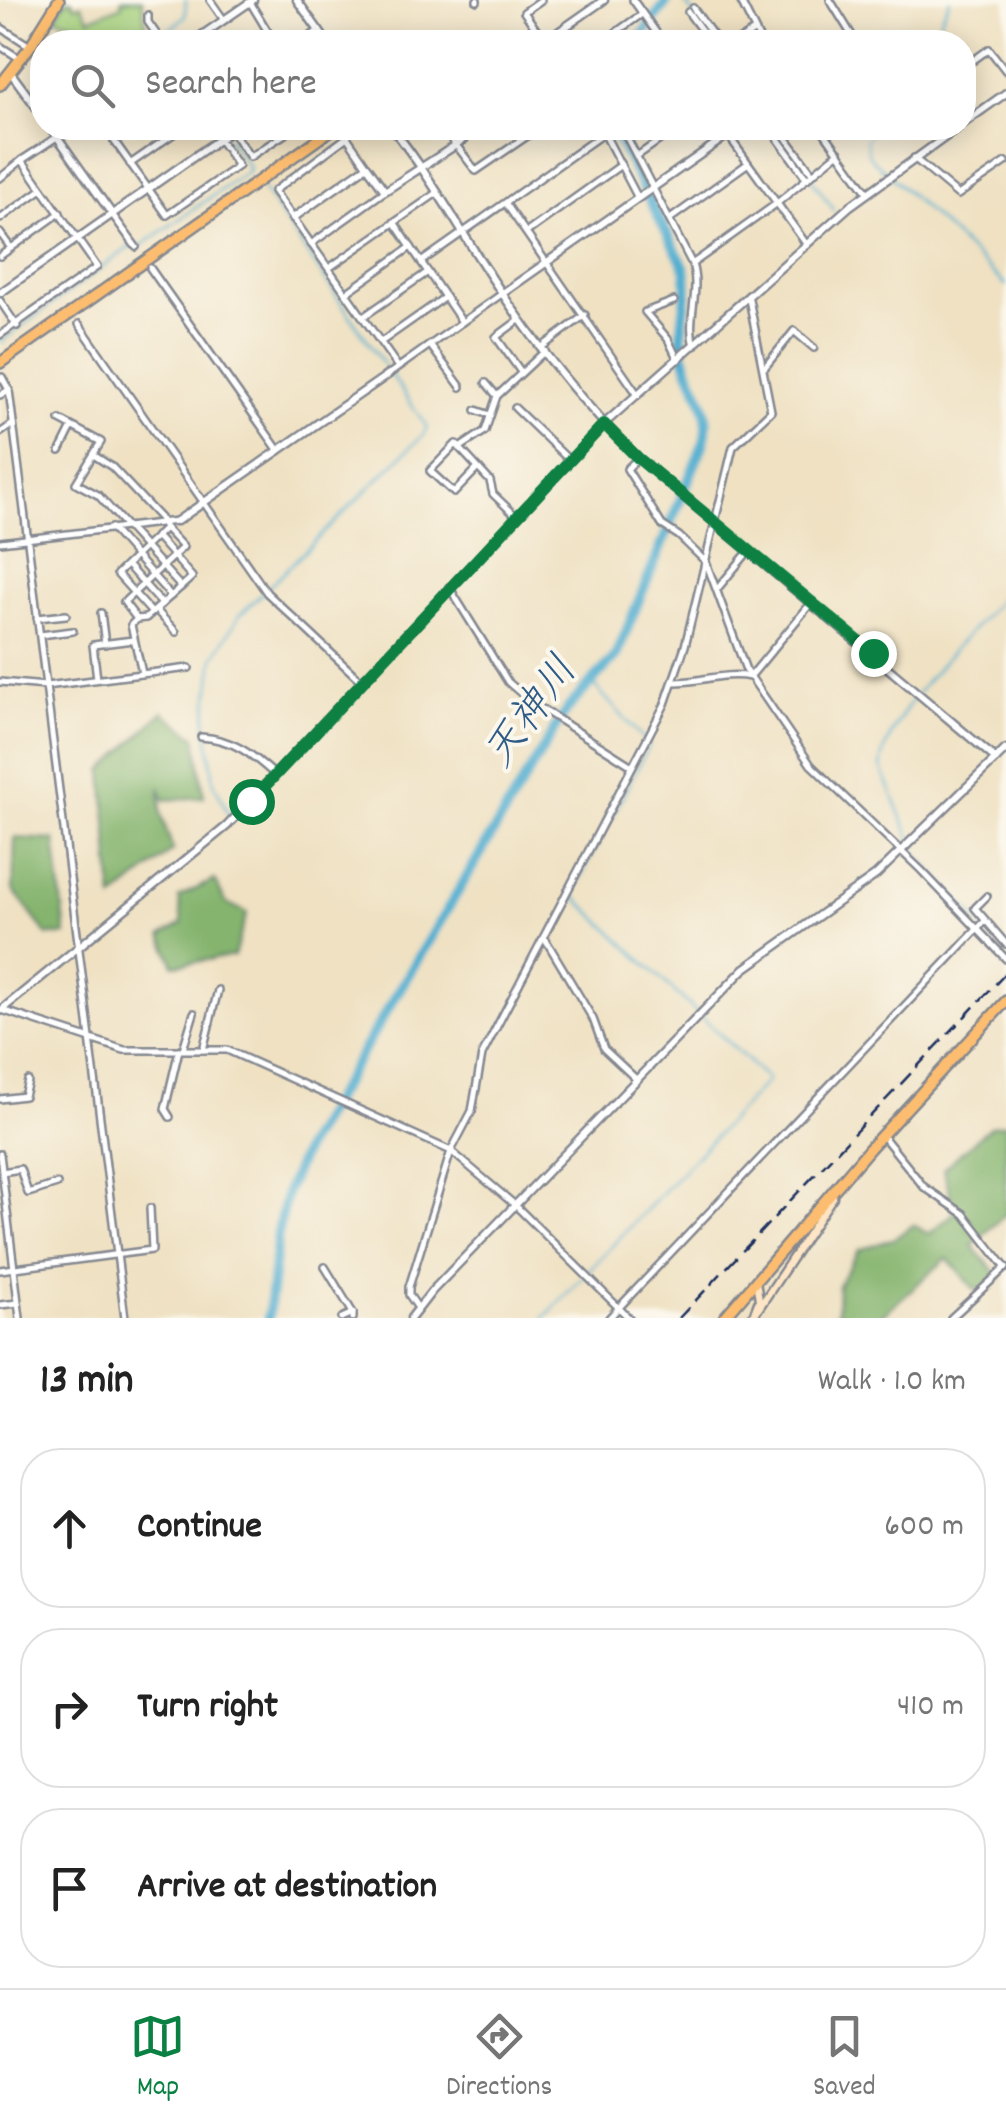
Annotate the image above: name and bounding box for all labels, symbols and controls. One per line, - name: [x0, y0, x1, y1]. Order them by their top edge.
- search box: [30, 30, 976, 140]
- icon: search: [65, 58, 120, 113]
- text: Search here: [145, 58, 317, 113]
- route end: [851, 631, 897, 677]
- water label: 天神川: [473, 645, 595, 783]
- route start: [229, 779, 275, 825]
- text: 13 min: [40, 1353, 133, 1413]
- text: Walk · 1.0 km: [818, 1360, 966, 1406]
- icon: ahead: [42, 1501, 97, 1556]
- text: Continue: [137, 1501, 262, 1556]
- text: 600 m: [884, 1505, 964, 1551]
- icon: right: [42, 1681, 97, 1736]
- text: Turn right: [137, 1681, 278, 1736]
- text: 410 m: [897, 1685, 964, 1731]
- icon: arrive: [42, 1861, 97, 1916]
- text: Arrive at destination: [137, 1861, 437, 1916]
- tab: Map: [130, 2009, 185, 2109]
- tab: Directions: [446, 2009, 552, 2109]
- tab: Saved: [813, 2009, 876, 2109]

